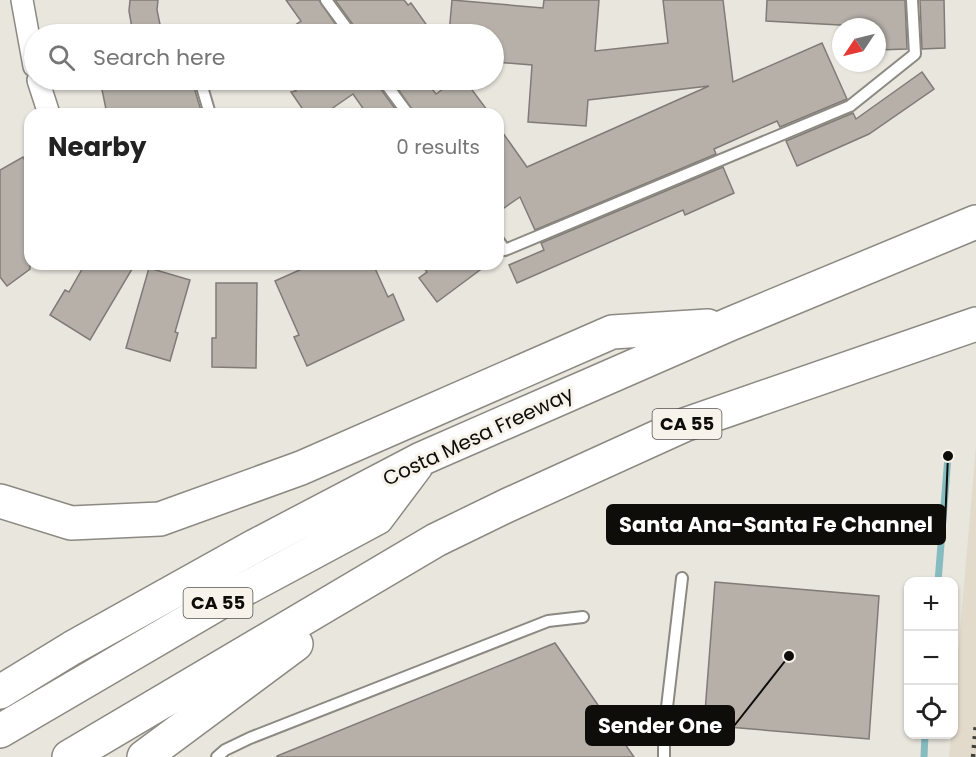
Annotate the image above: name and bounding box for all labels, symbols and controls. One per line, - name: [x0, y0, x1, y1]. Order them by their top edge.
- north arrow: [832, 18, 886, 72]
- search box: [24, 24, 504, 90]
- icon: search: [45, 41, 78, 74]
- text: Search here: [93, 42, 226, 73]
- text: Nearby: [48, 129, 146, 165]
- text: 0 results: [396, 133, 480, 161]
- street label: Costa Mesa Freeway: [378, 380, 578, 492]
- road number: CA 55: [652, 409, 722, 439]
- callout: Santa Ana-Santa Fe Channel: [607, 505, 945, 544]
- text: Santa Ana-Santa Fe Channel: [619, 510, 933, 539]
- map controls: [904, 577, 958, 739]
- button: +: [904, 577, 958, 631]
- road number: CA 55: [184, 588, 252, 618]
- button: −: [904, 631, 958, 685]
- button: locate: [904, 685, 958, 739]
- callout: Sender One: [586, 706, 734, 745]
- text: Sender One: [598, 711, 722, 740]

